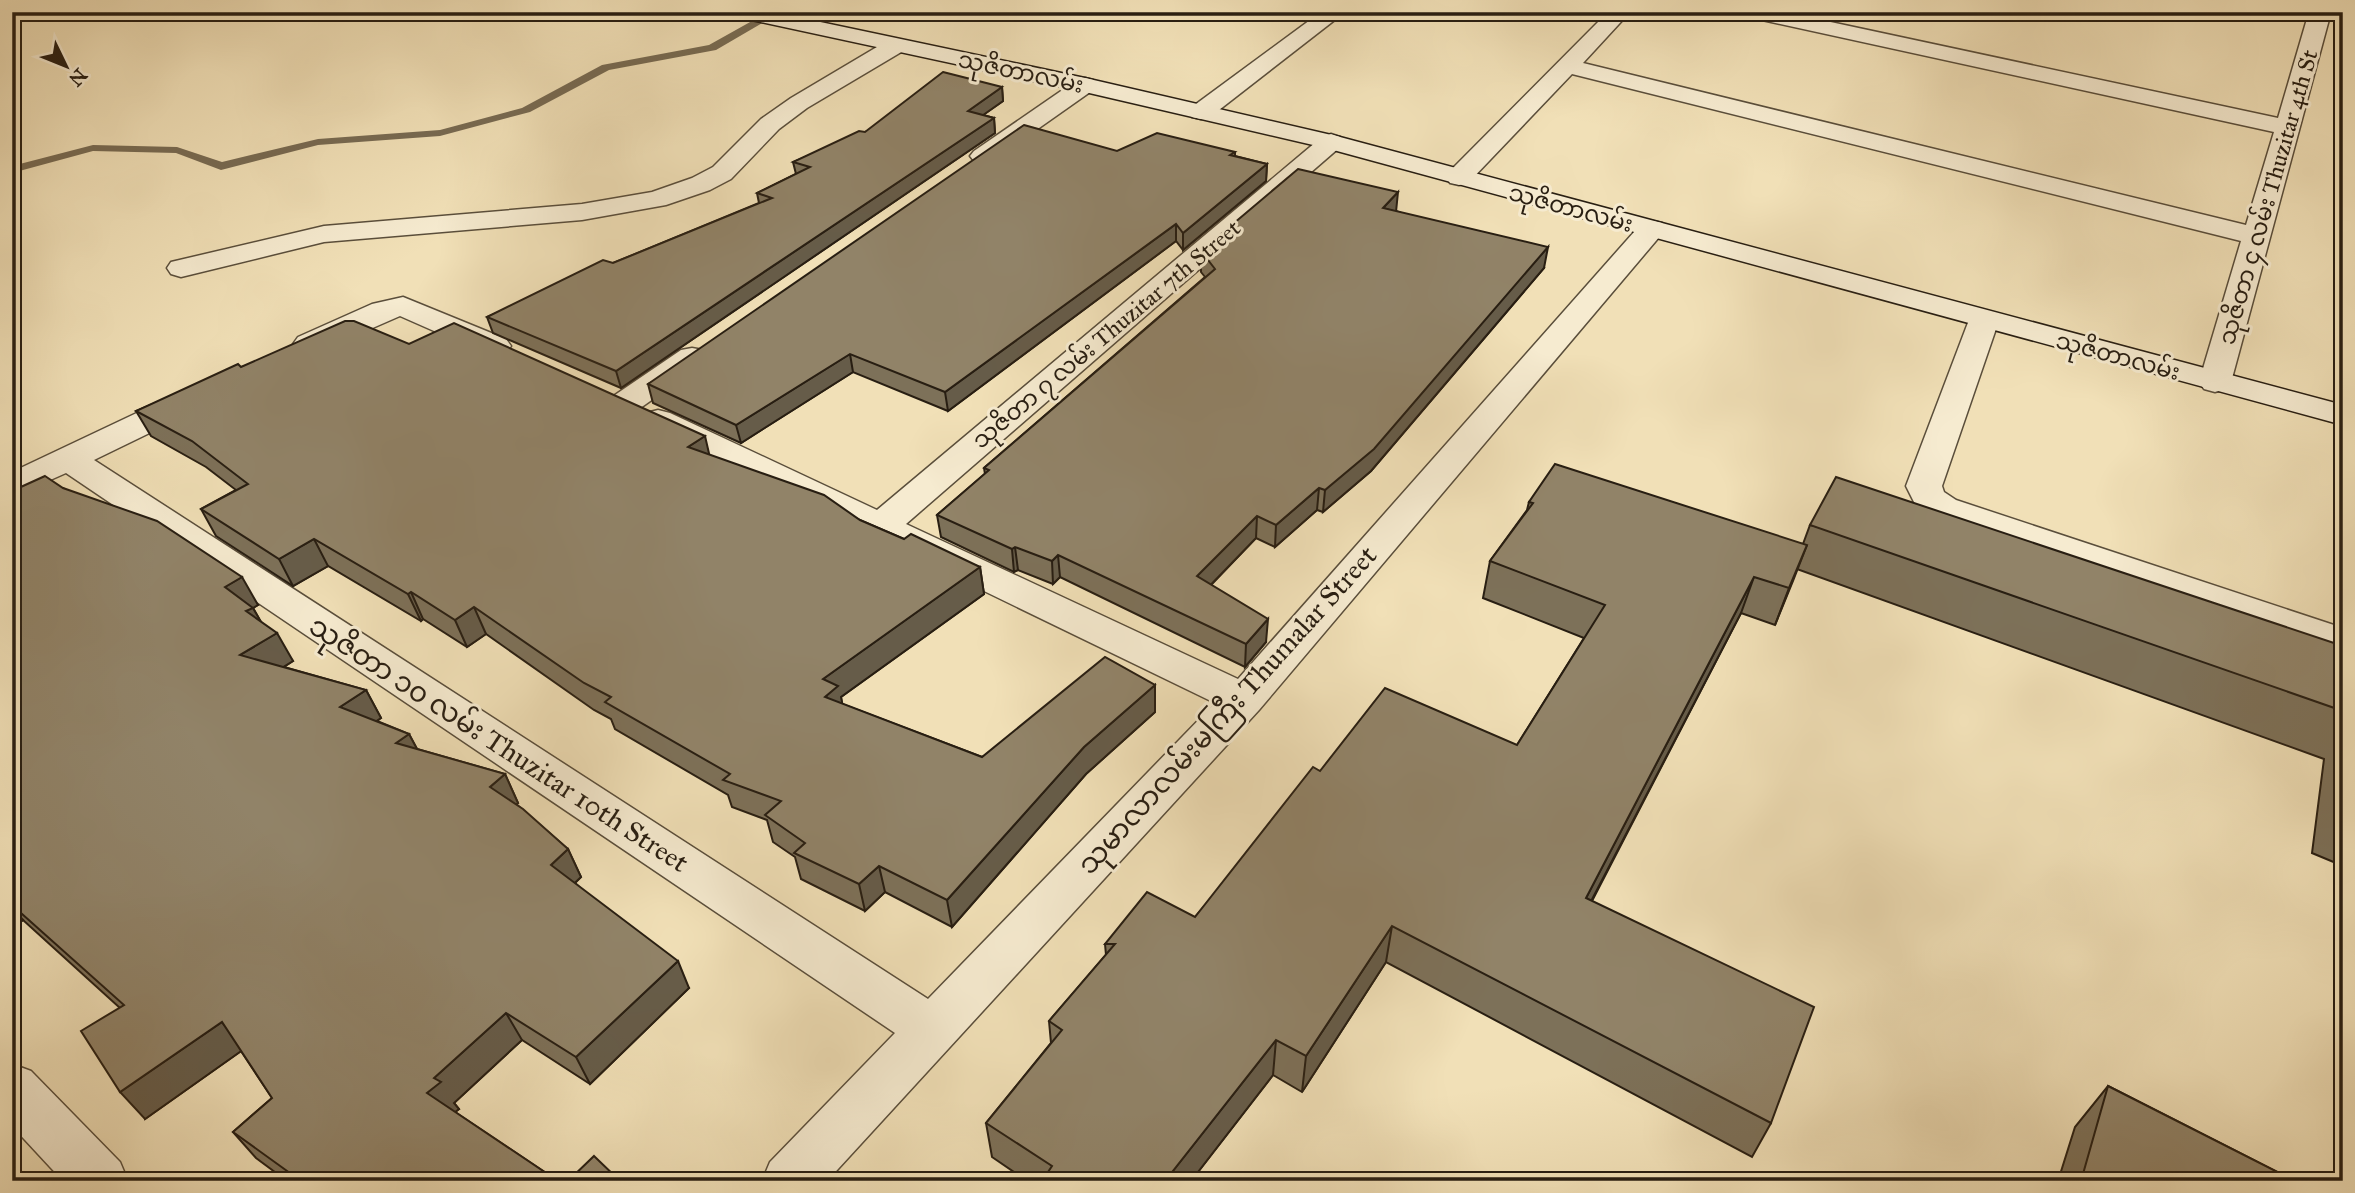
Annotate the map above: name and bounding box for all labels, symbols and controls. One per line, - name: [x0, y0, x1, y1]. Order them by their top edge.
- north arrow: [32, 32, 102, 102]
- street label: သုဇိတာလမ်း: [955, 43, 1087, 104]
- street label: သုဇိတာ ၄ လမ်း Thuzitar 4th St: [2211, 46, 2328, 349]
- text: N: [64, 64, 92, 91]
- street label: သုဇိတာလမ်း: [1505, 176, 1637, 243]
- street label: သုဇိတာ ၇ လမ်း Thuzitar 7th Street: [965, 212, 1249, 458]
- street label: သုဇိတာလမ်း: [2052, 324, 2184, 391]
- street label: သုမာလာလမ်းမကြီး Thumalar Street: [1069, 538, 1388, 885]
- street label: သုဇိတာ ၁၀ လမ်း Thuzitar 10th Street: [300, 607, 696, 884]

